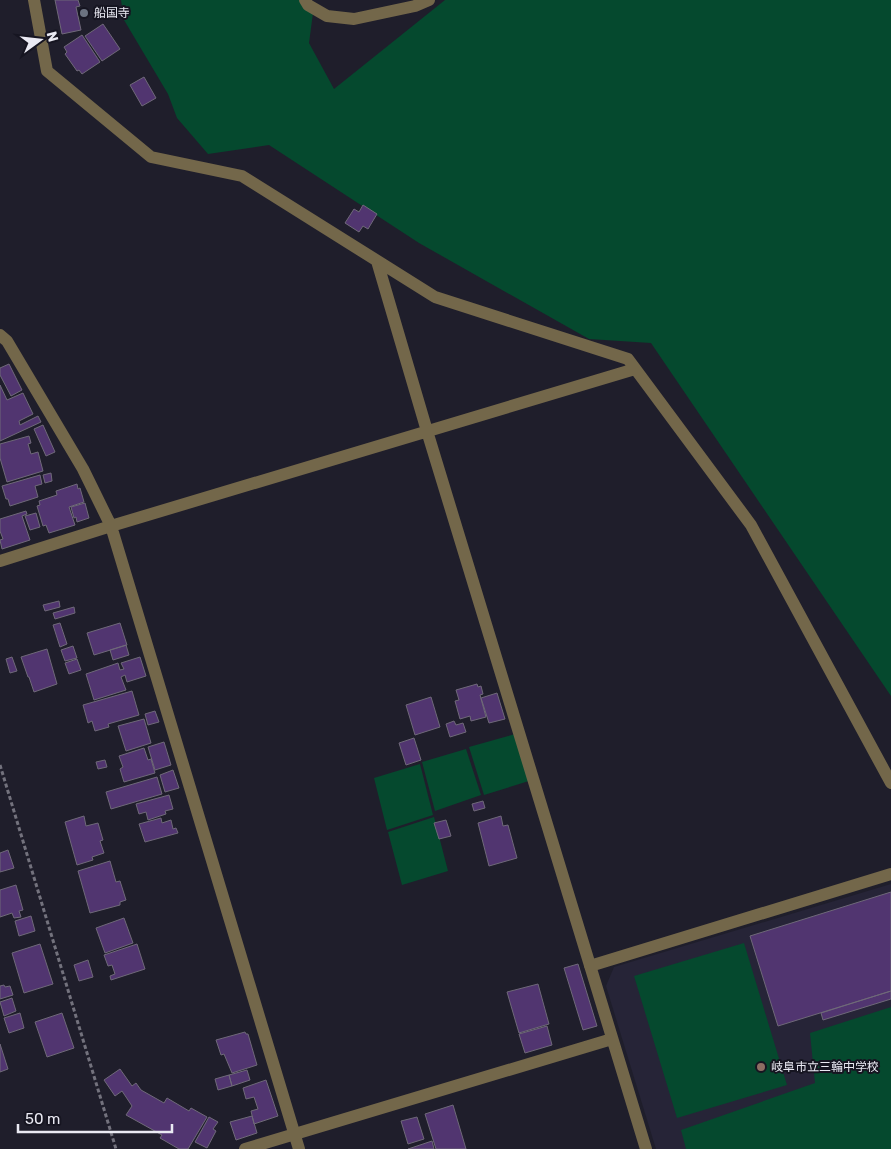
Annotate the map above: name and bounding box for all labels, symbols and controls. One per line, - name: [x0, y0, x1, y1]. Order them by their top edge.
- place label: 船国寺: [94, 6, 130, 20]
- marker: 船国寺: [78, 7, 90, 19]
- north arrow: [15, 15, 65, 65]
- text: N: [43, 30, 62, 44]
- place label: 岐阜市立三輪中学校: [771, 1060, 879, 1074]
- marker: 岐阜市立三輪中学校: [755, 1061, 767, 1073]
- scale bar: [18, 1102, 171, 1134]
- text: 50 m: [25, 1110, 60, 1128]

